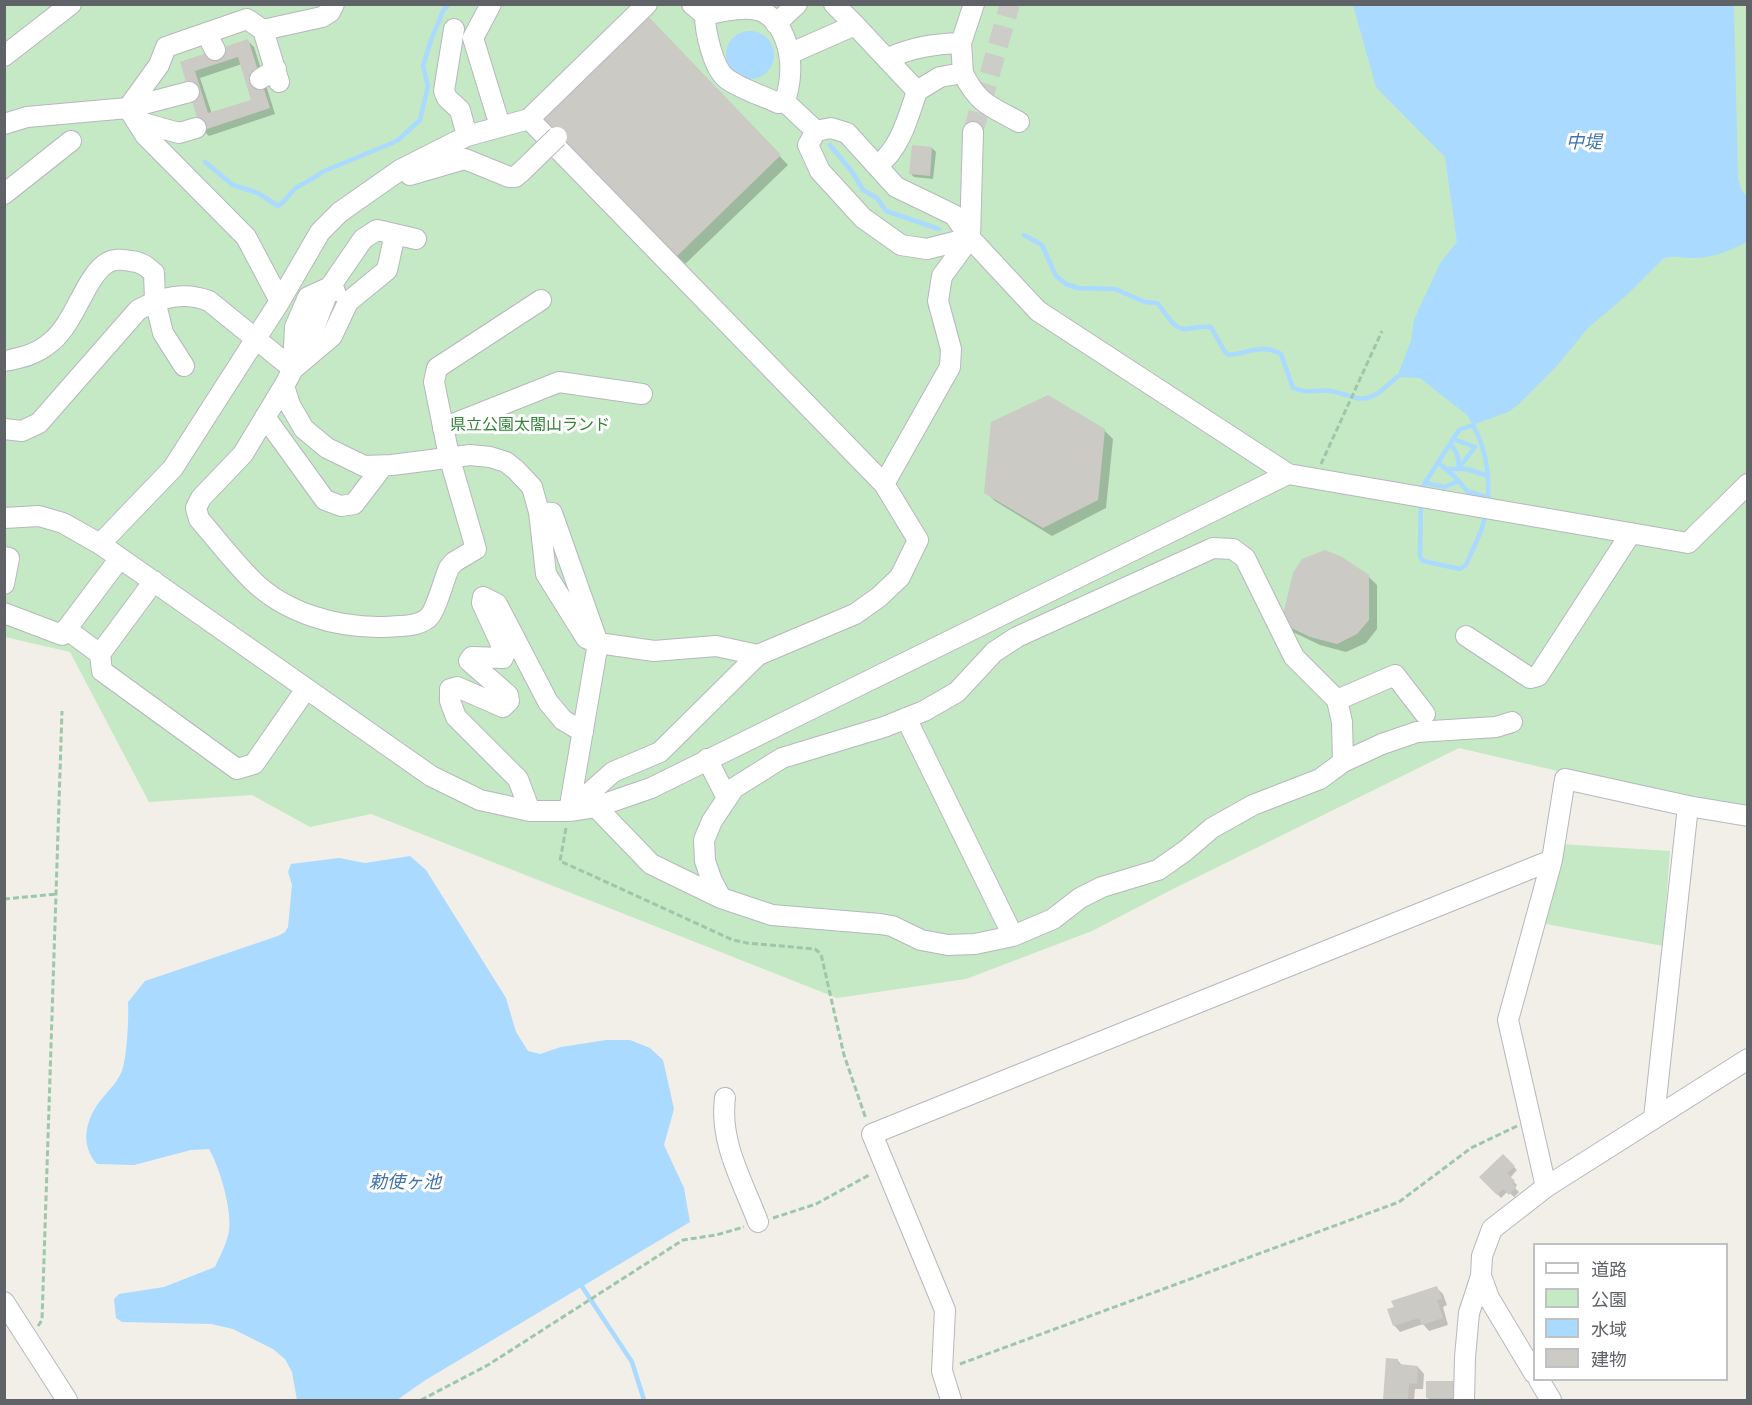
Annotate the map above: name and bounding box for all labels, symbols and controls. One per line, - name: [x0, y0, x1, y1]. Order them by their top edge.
- water label: 中堤: [1566, 132, 1602, 154]
- park label: 県立公園太閤山ランド: [450, 415, 610, 435]
- water label: 勅使ヶ池: [369, 1172, 441, 1194]
- legend: [1533, 1243, 1728, 1381]
- text: 道路: [1591, 1257, 1627, 1281]
- text: 公園: [1591, 1287, 1627, 1311]
- text: 水域: [1591, 1317, 1627, 1341]
- text: 建物: [1591, 1347, 1627, 1371]

